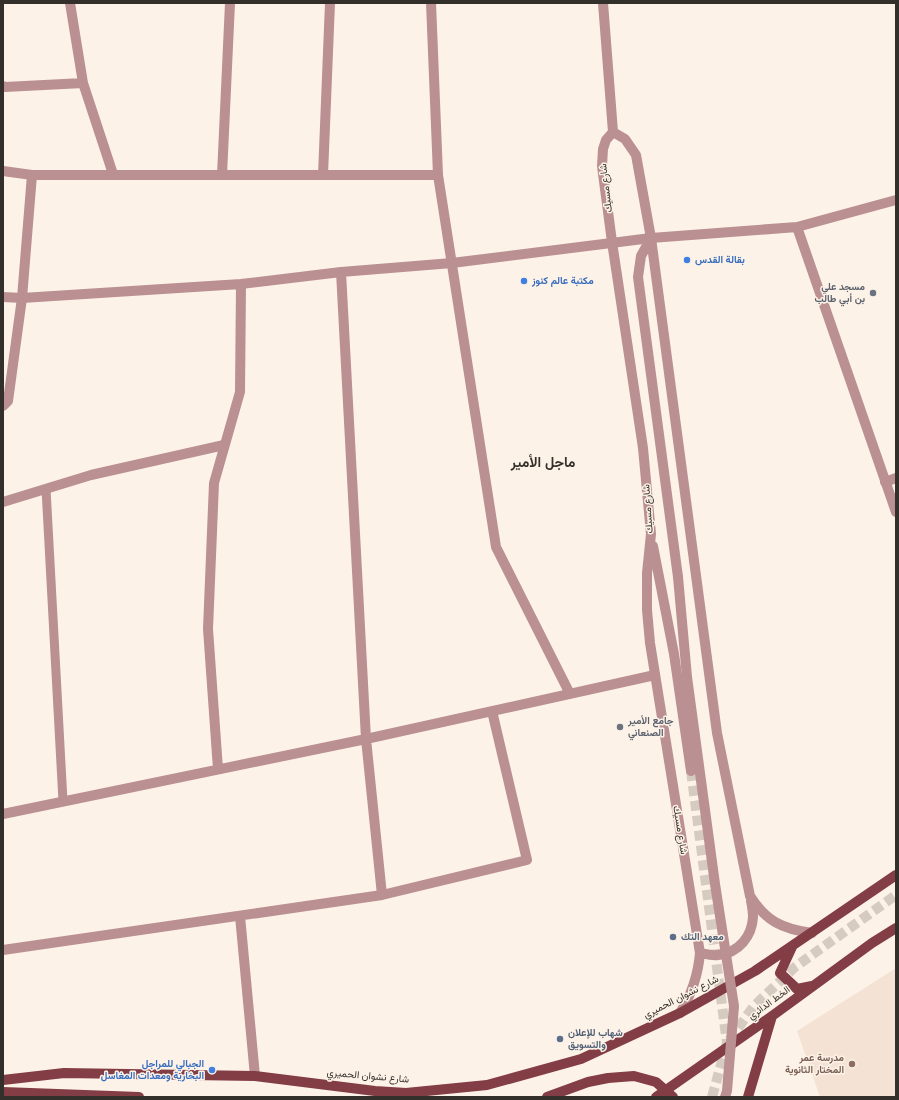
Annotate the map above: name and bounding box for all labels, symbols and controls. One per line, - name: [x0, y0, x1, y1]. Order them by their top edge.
- street label: شارع مسيك: [597, 163, 615, 213]
- place label: بقالة القدس: [695, 254, 745, 266]
- marker: بقالة القدس: [682, 255, 692, 265]
- place label: مكتبة عالم كنوز: [531, 275, 594, 287]
- marker: مكتبة عالم كنوز: [519, 276, 529, 286]
- place label: مسجد علي بن أبي طالب: [815, 281, 866, 307]
- marker: مسجد علي بن أبي طالب: [868, 288, 878, 298]
- district label: ماجل الأمير: [510, 454, 576, 471]
- street label: شارع مسيك: [640, 484, 656, 534]
- place label: جامع الأمير الصنعاني: [627, 715, 674, 741]
- marker: جامع الأمير الصنعاني: [615, 722, 625, 732]
- street label: شارع مسيك: [670, 805, 690, 855]
- place label: معهد التك: [681, 931, 724, 943]
- marker: معهد التك: [668, 932, 678, 942]
- street label: شارع نشوان الحميري: [641, 973, 722, 1023]
- street label: الخط الدائري: [746, 984, 794, 1024]
- place label: شهاب للإعلان والتسويق: [568, 1027, 623, 1051]
- marker: شهاب للإعلان والتسويق: [555, 1034, 565, 1044]
- place label: مدرسة عمر المختار الثانوية: [785, 1052, 845, 1076]
- place label: الجبالي للمراجل البخارية ومعدات المغاسل: [101, 1058, 204, 1082]
- marker: مدرسة عمر المختار الثانوية: [847, 1059, 857, 1069]
- marker: الجبالي للمراجل البخارية ومعدات المغاسل: [207, 1065, 217, 1075]
- street label: شارع نشوان الحميري: [326, 1066, 410, 1088]

